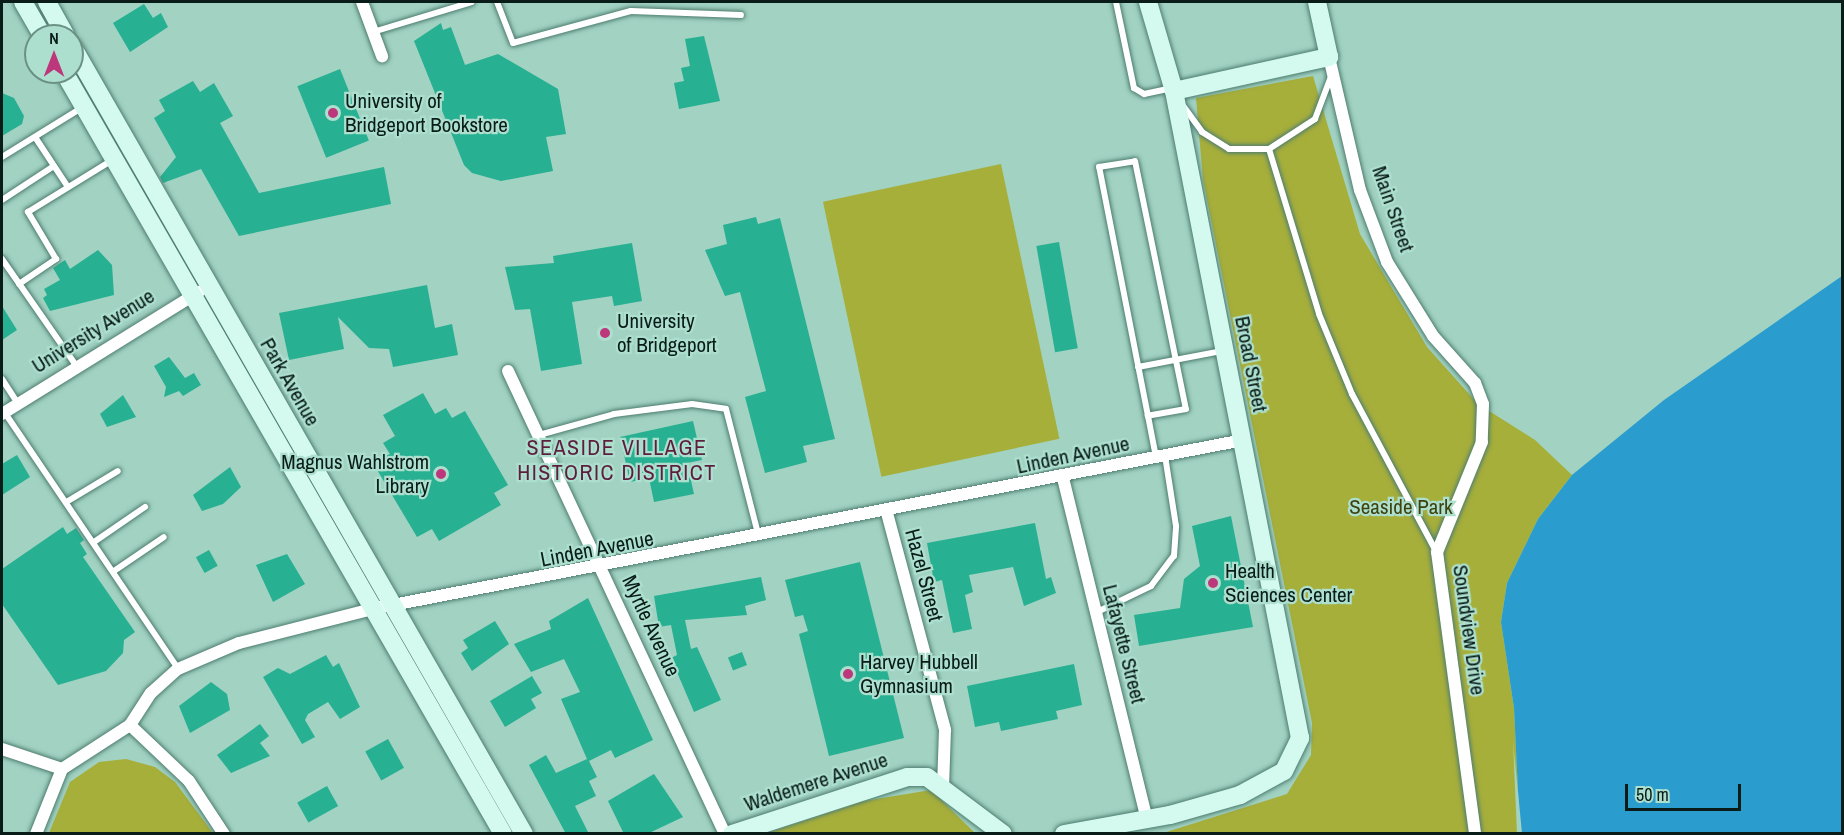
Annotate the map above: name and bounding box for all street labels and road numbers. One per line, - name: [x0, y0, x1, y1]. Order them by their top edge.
- street label: Main Street: [1367, 163, 1419, 255]
- street label: University Avenue: [27, 283, 159, 379]
- street label: Broad Street: [1229, 314, 1273, 414]
- street label: Park Avenue: [255, 333, 325, 431]
- street label: Linden Avenue: [1014, 431, 1132, 479]
- street label: Linden Avenue: [538, 526, 656, 572]
- street label: Hazel Street: [900, 526, 948, 624]
- street label: Soundview Drive: [1447, 563, 1491, 697]
- street label: Myrtle Avenue: [616, 571, 686, 681]
- street label: Lafayette Street: [1097, 582, 1151, 706]
- street label: Waldemere Avenue: [741, 747, 891, 817]

